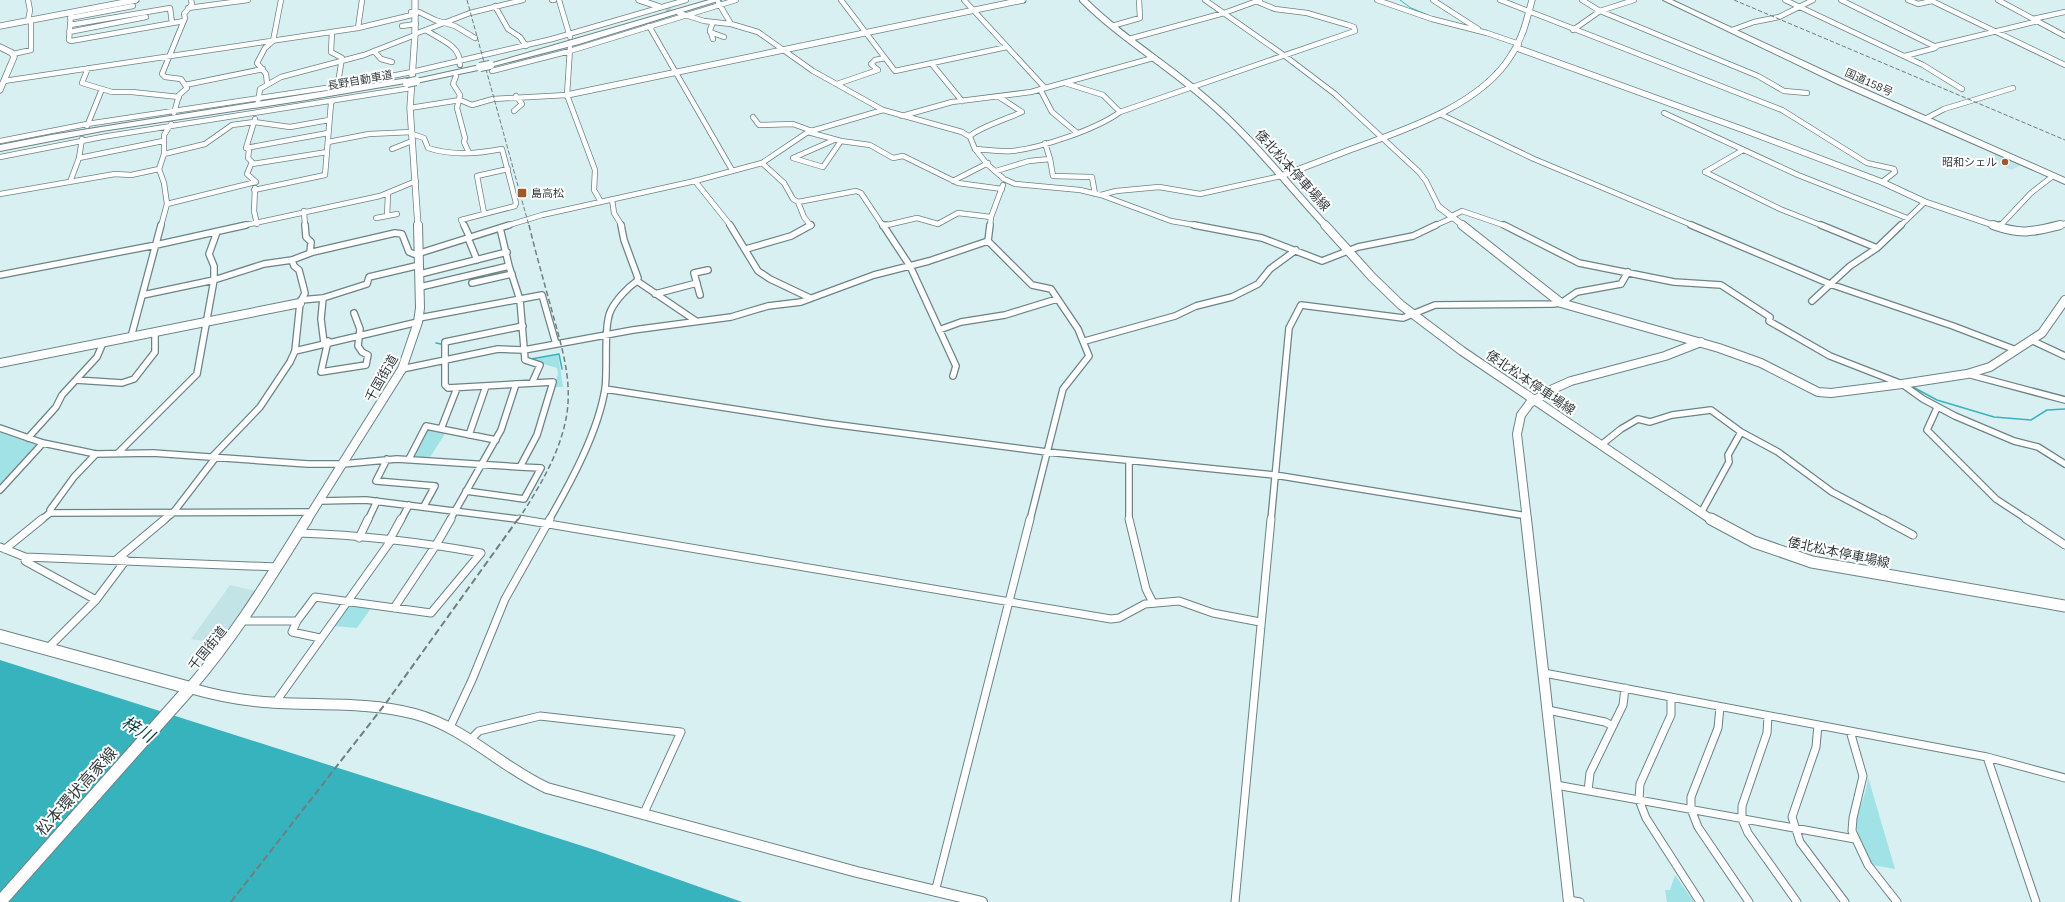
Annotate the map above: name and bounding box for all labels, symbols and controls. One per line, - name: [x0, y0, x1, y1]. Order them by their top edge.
- street label: 国道158号: [1843, 66, 1895, 98]
- street label: 長野自動車道: [326, 68, 394, 92]
- street label: 倭北松本停車場線: [1252, 127, 1333, 214]
- place label: 昭和シェル: [1942, 156, 1997, 168]
- marker: 昭和シェル: [2000, 157, 2010, 167]
- marker: 島高松: [516, 187, 528, 199]
- place label: 島高松: [531, 187, 564, 199]
- street label: 倭北松本停車場線: [1483, 347, 1578, 418]
- street label: 千国街道: [362, 352, 401, 405]
- street label: 倭北松本停車場線: [1786, 534, 1891, 571]
- street label: 千国街道: [185, 623, 230, 673]
- water label: 梓川: [118, 713, 159, 747]
- street label: 松本環状高家線: [33, 744, 120, 839]

